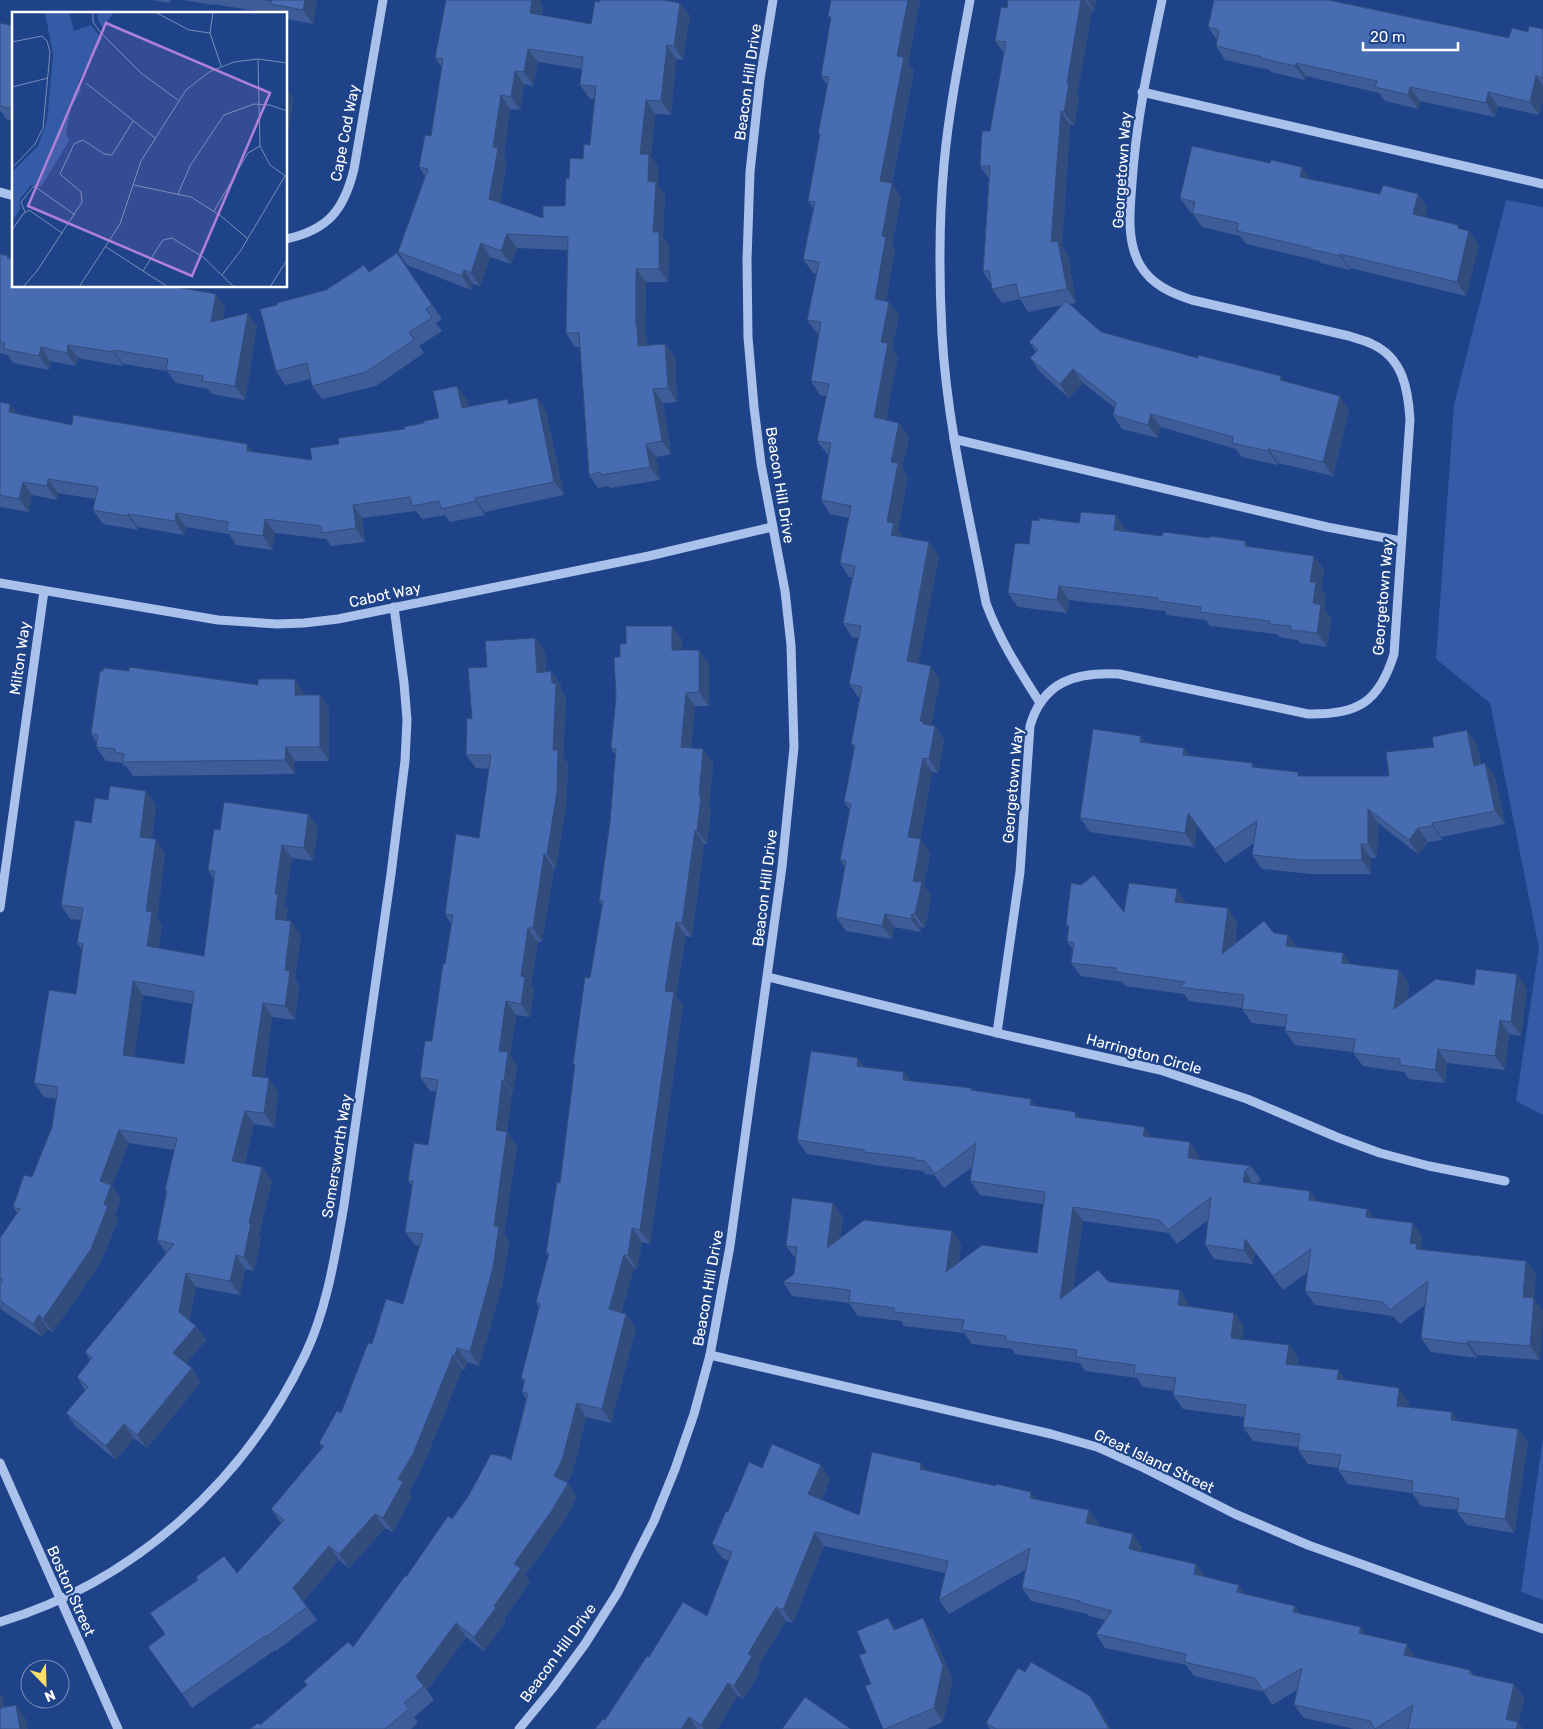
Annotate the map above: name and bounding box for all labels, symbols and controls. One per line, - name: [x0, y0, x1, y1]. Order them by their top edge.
- inset map: [12, 12, 288, 288]
- scale bar: [1363, 20, 1458, 52]
- street label: Beacon Hill Drive: [731, 22, 765, 142]
- text: 20 m: [1370, 28, 1405, 46]
- street label: Cape Cod Way: [327, 83, 363, 183]
- street label: Georgetown Way: [1109, 111, 1135, 229]
- street label: Beacon Hill Drive: [762, 425, 798, 545]
- street label: Georgetown Way: [1369, 538, 1397, 656]
- street label: Cabot Way: [347, 579, 423, 611]
- street label: Milton Way: [6, 620, 34, 696]
- street label: Georgetown Way: [999, 726, 1027, 844]
- street label: Beacon Hill Drive: [749, 828, 781, 948]
- street label: Harrington Circle: [1084, 1030, 1204, 1078]
- street label: Somersworth Way: [318, 1093, 356, 1219]
- street label: Beacon Hill Drive: [689, 1228, 727, 1348]
- street label: Great Island Street: [1091, 1425, 1217, 1497]
- street label: Boston Street: [43, 1543, 99, 1639]
- street label: Beacon Hill Drive: [516, 1600, 600, 1706]
- north arrow: [20, 1659, 70, 1709]
- text: N: [42, 1686, 58, 1705]

